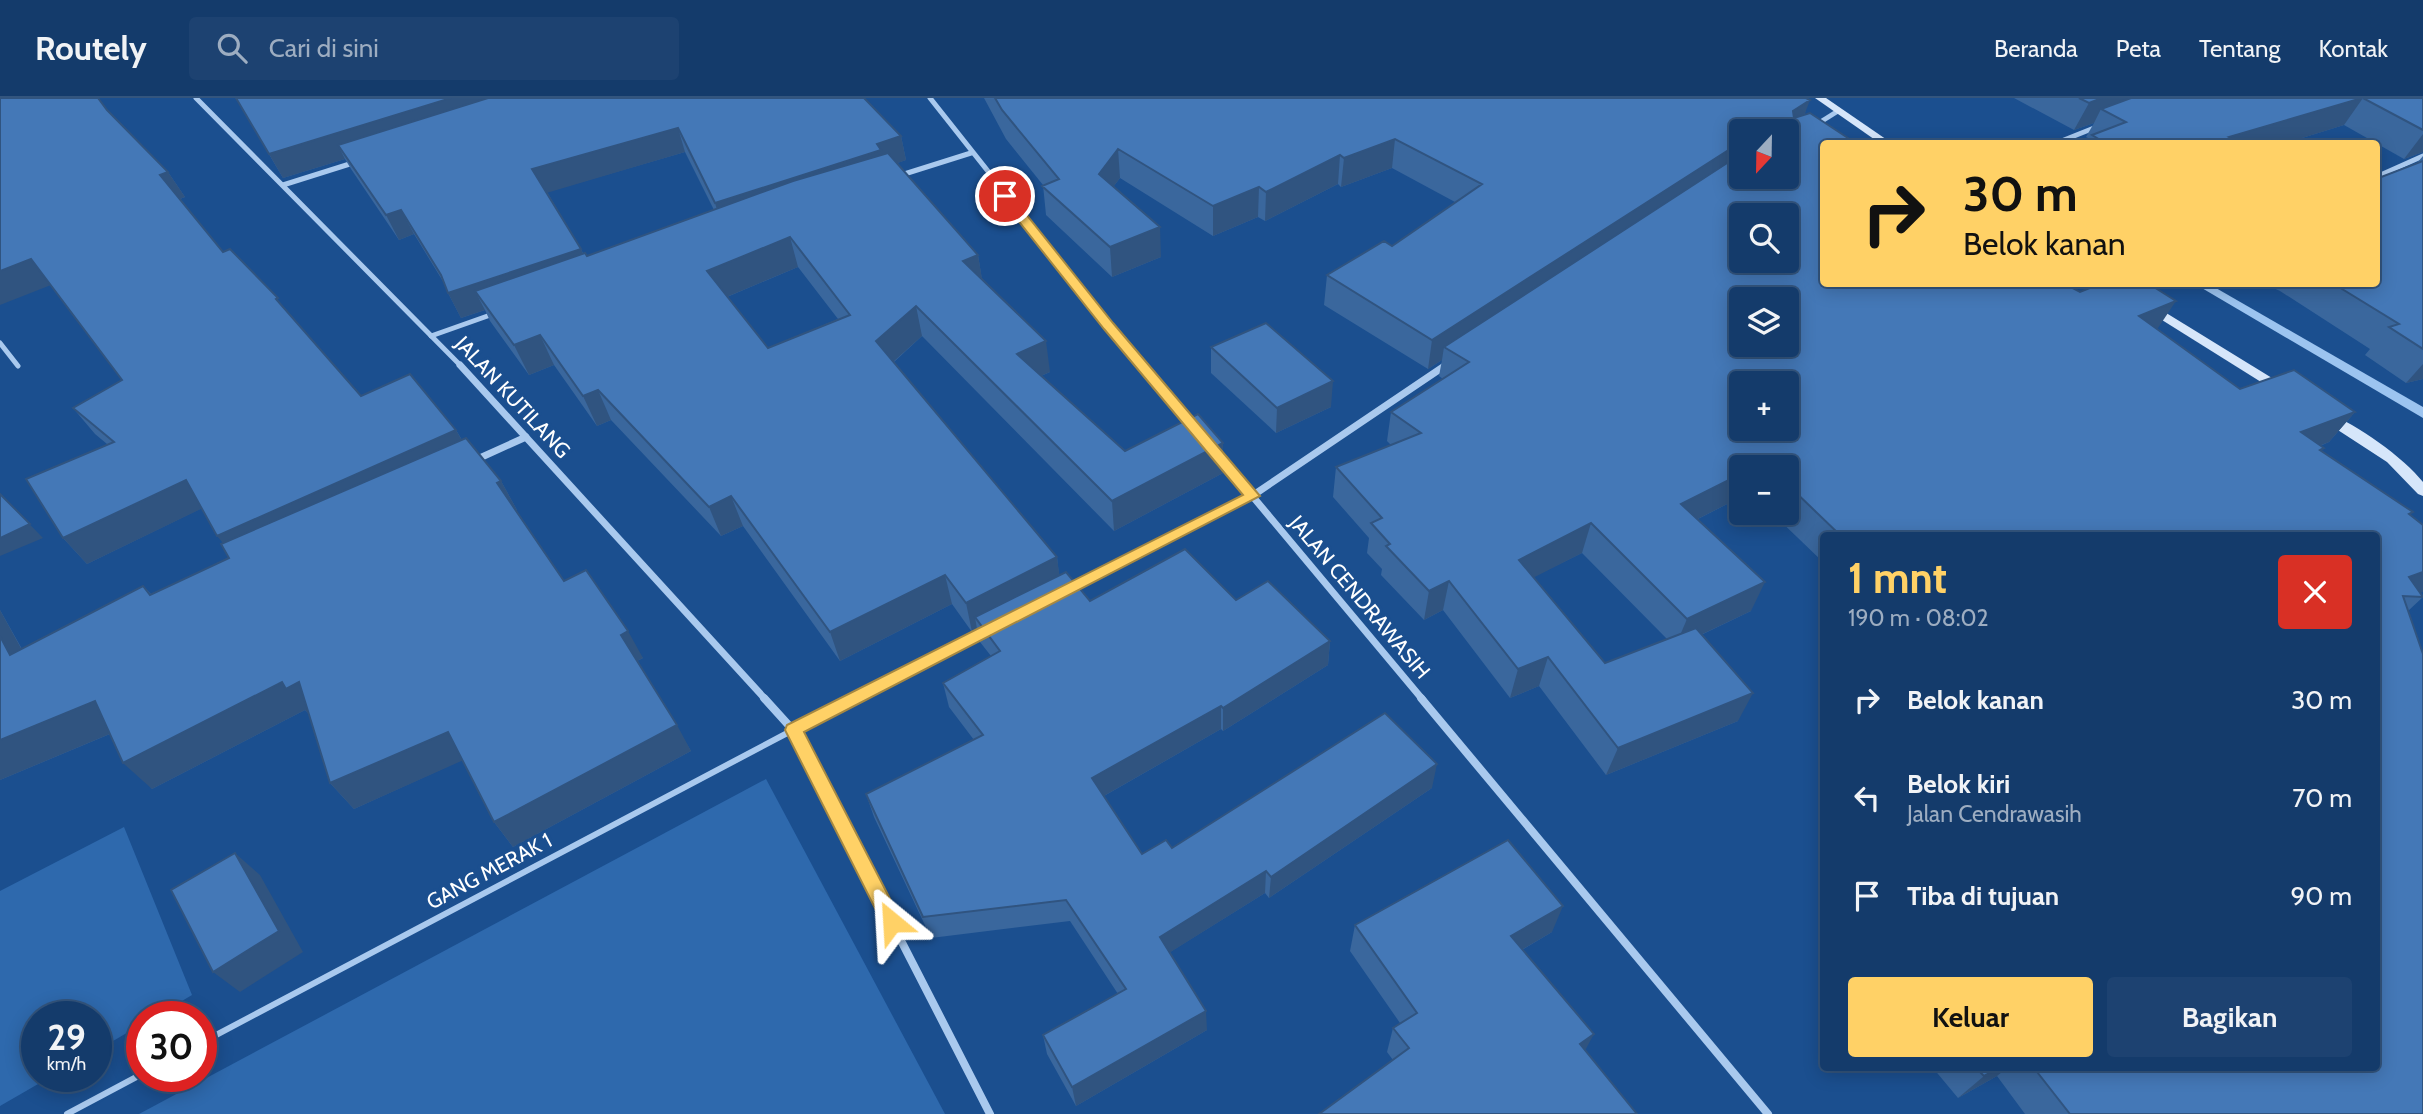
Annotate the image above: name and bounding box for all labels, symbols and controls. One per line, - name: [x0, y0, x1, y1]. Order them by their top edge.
- search box: [189, 17, 679, 80]
- text: Routely: [35, 28, 147, 68]
- icon: search: [213, 29, 251, 67]
- text: Cari di sini: [269, 32, 379, 64]
- text: Beranda: [1994, 34, 2078, 63]
- text: Peta: [2116, 34, 2161, 63]
- text: Tentang: [2199, 34, 2280, 63]
- text: Kontak: [2318, 34, 2388, 63]
- north arrow: [1729, 119, 1799, 189]
- map controls: [1729, 119, 1799, 525]
- text: 30 m: [1963, 164, 2078, 223]
- pin: [975, 166, 1035, 226]
- icon: right: [1848, 168, 1939, 259]
- icon: arrive: [986, 177, 1024, 215]
- button: search: [1729, 203, 1799, 273]
- text: Belok kanan: [1963, 224, 2126, 263]
- button: layers: [1729, 287, 1799, 357]
- street label: JALAN KUTILANG: [450, 330, 576, 463]
- button: +: [1729, 371, 1799, 441]
- button: −: [1729, 455, 1799, 525]
- street label: JALAN CENDRAWASIH: [1284, 510, 1436, 684]
- text: 1 mnt: [1848, 552, 1947, 604]
- button: close: [2278, 555, 2352, 629]
- text: 190 m · 08:02: [1848, 604, 1989, 632]
- icon: right: [1848, 681, 1886, 719]
- text: Belok kanan: [1907, 684, 2044, 716]
- text: 30 m: [2291, 684, 2352, 716]
- text: Belok kiri: [1907, 768, 2010, 800]
- icon: left: [1848, 779, 1886, 817]
- text: 70 m: [2292, 782, 2352, 814]
- text: Jalan Cendrawasih: [1907, 800, 2082, 828]
- street label: GANG MERAK 1: [422, 827, 556, 915]
- icon: arrive: [1848, 877, 1886, 915]
- text: Tiba di tujuan: [1907, 880, 2059, 912]
- text: 90 m: [2290, 880, 2352, 912]
- position arrow: [855, 885, 929, 959]
- button: Keluar: [1848, 977, 2093, 1057]
- button: Bagikan: [2107, 977, 2352, 1057]
- speed limit sign: 30: [126, 1001, 217, 1092]
- text: 29: [47, 1016, 86, 1059]
- text: km/h: [47, 1053, 86, 1075]

